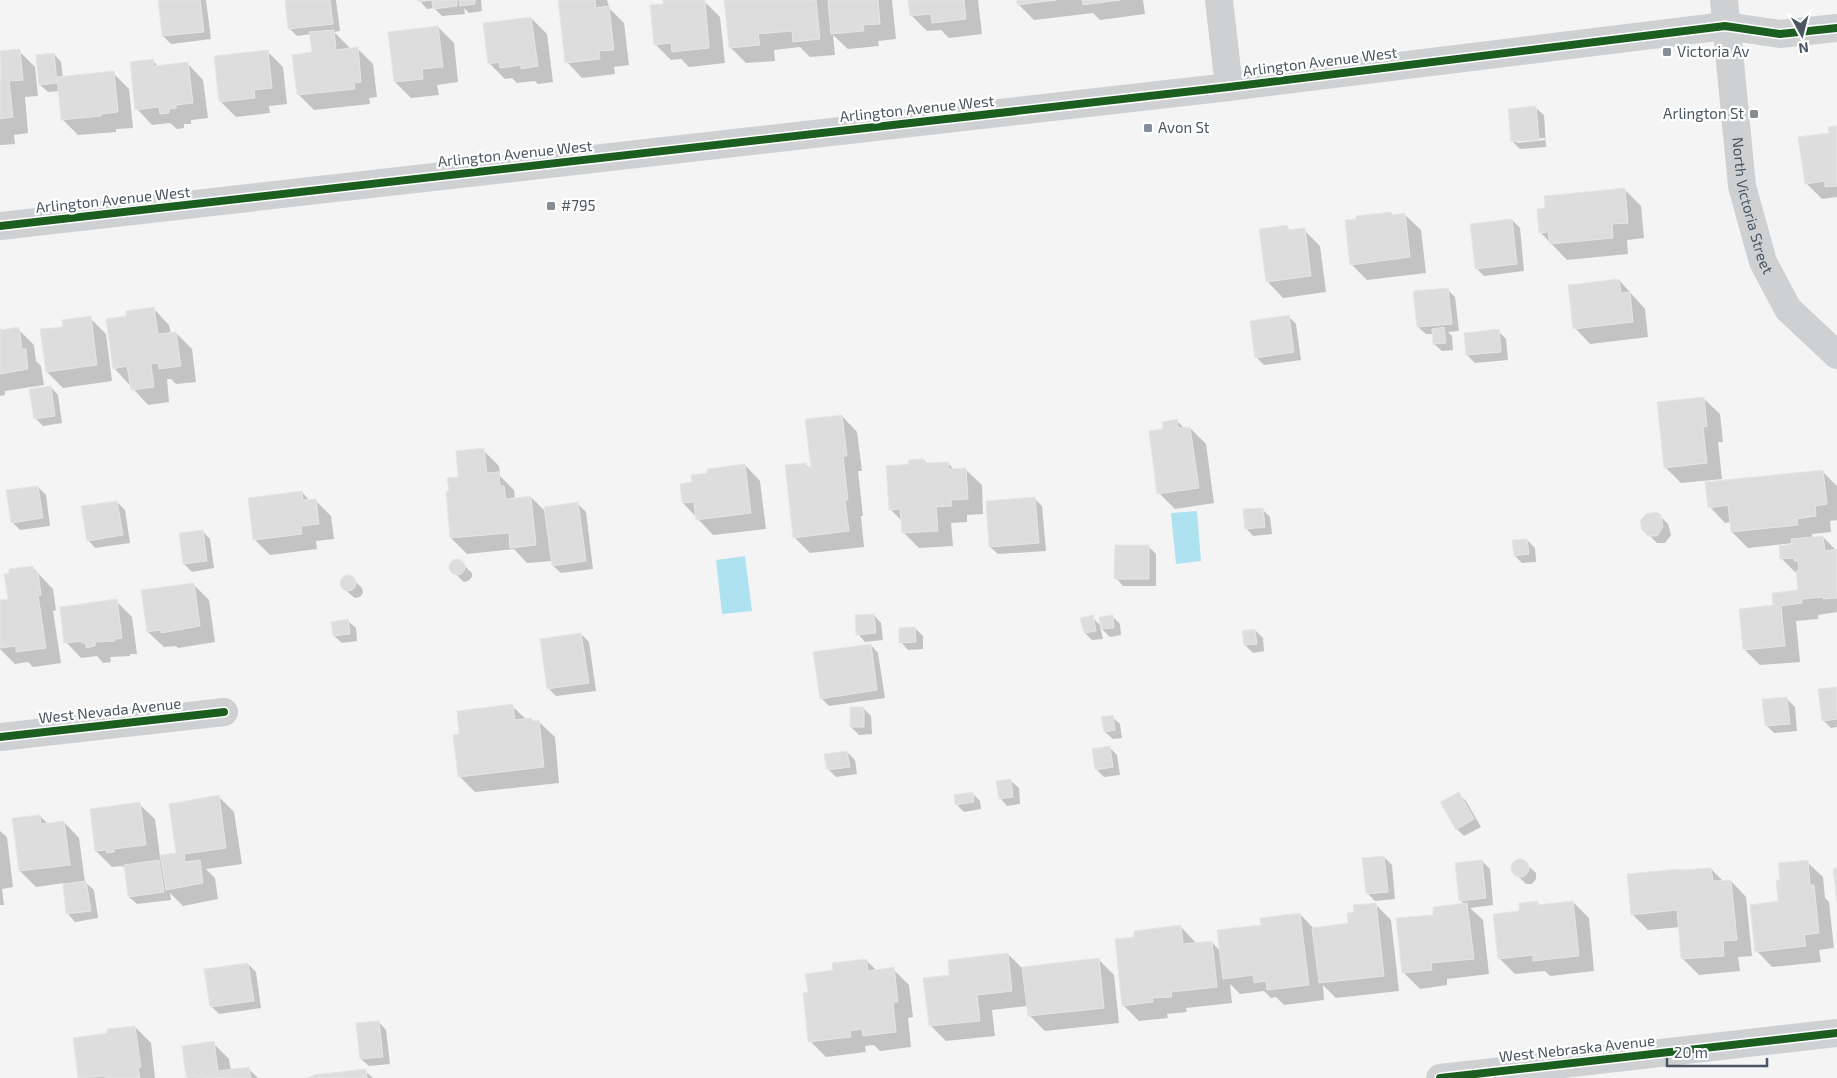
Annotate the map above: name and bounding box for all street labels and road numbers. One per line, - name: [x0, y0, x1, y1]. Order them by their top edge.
- street label: Arlington Avenue West: [1242, 43, 1398, 79]
- street label: Arlington Avenue West: [839, 91, 995, 125]
- street label: Arlington Avenue West: [437, 136, 593, 170]
- street label: North Victoria Street: [1729, 136, 1778, 277]
- street label: Arlington Avenue West: [35, 182, 191, 216]
- street label: West Nevada Avenue: [38, 694, 182, 726]
- street label: West Nebraska Avenue: [1498, 1031, 1656, 1065]

